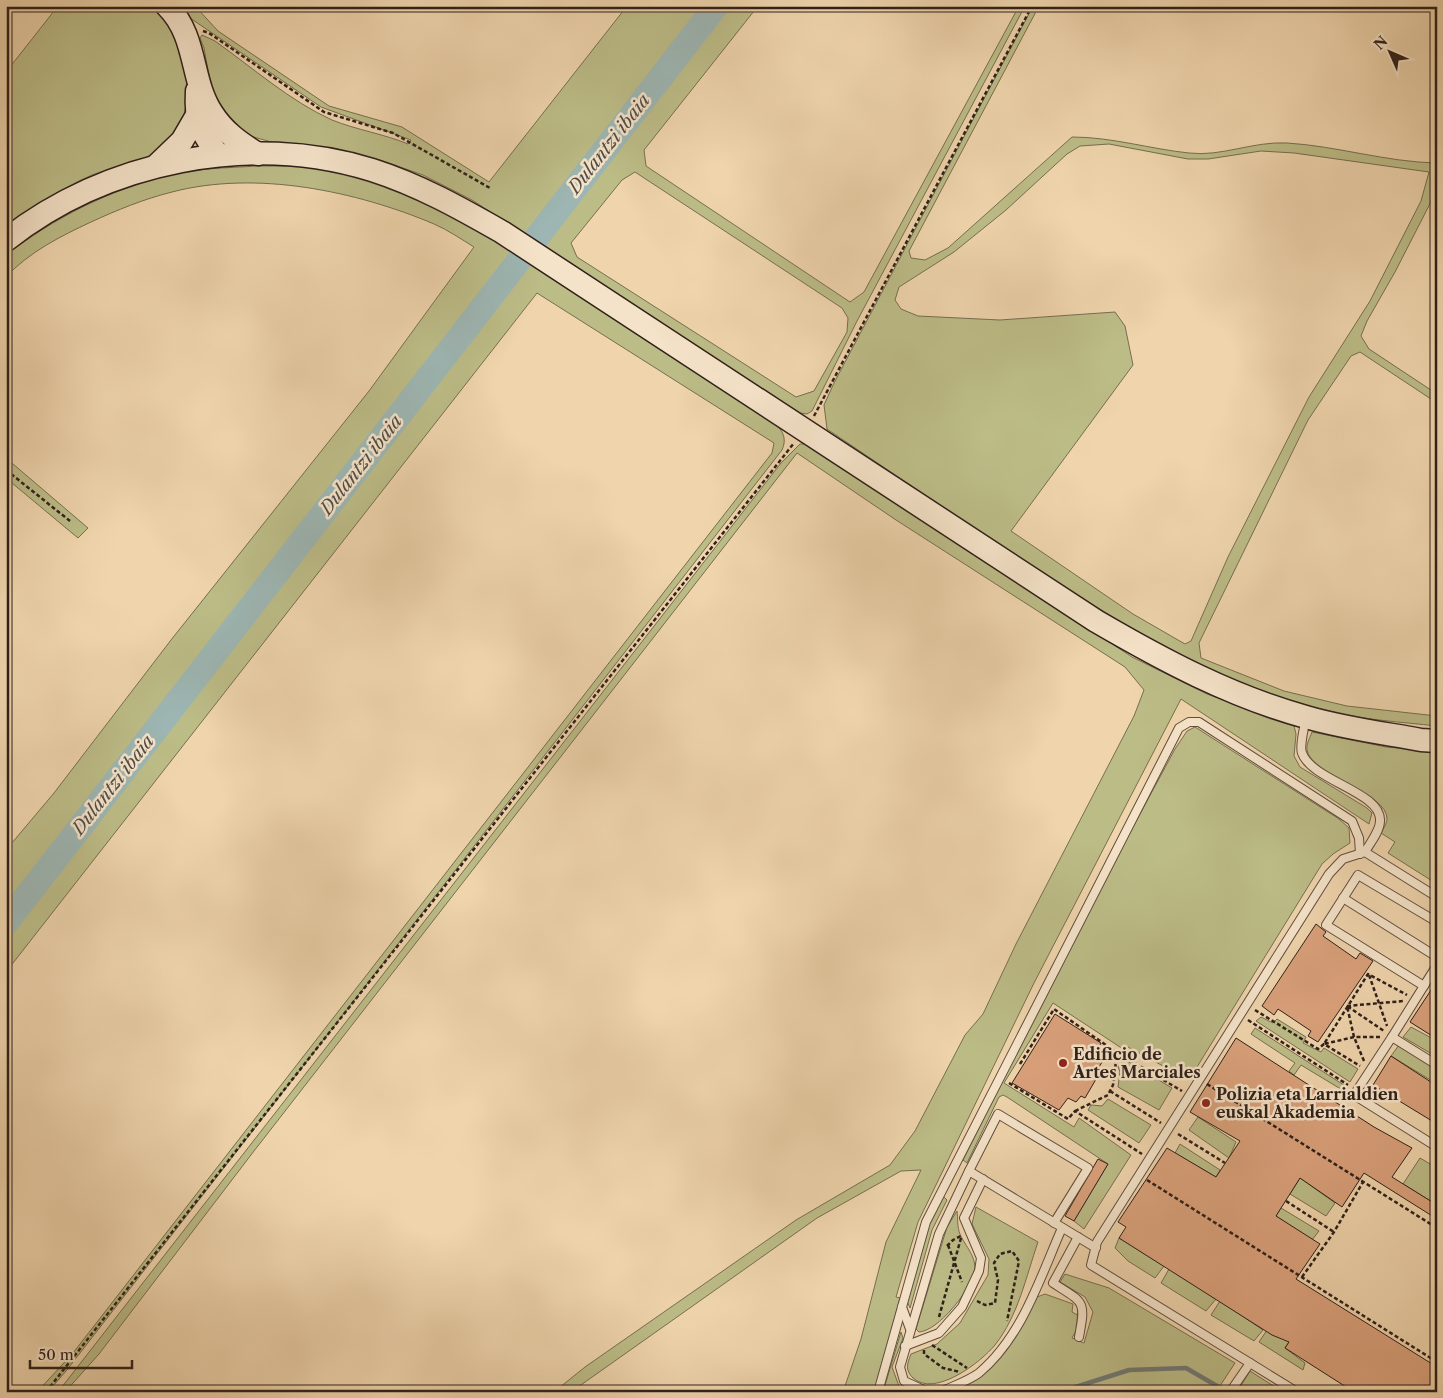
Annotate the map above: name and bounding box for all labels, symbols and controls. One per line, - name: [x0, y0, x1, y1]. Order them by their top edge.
- north arrow: [1366, 28, 1416, 78]
- text: N: [1370, 32, 1391, 53]
- water label: Dulantzi ibaia: [562, 90, 655, 200]
- water label: Dulantzi ibaia: [314, 411, 407, 521]
- water label: Dulantzi ibaia: [66, 731, 159, 841]
- place label: Edificio de Artes Marciales: [1072, 1044, 1201, 1082]
- marker: Edificio de Artes Marciales: [1057, 1057, 1069, 1069]
- place label: Polizia eta Larrialdien euskal Akademia: [1216, 1084, 1399, 1122]
- marker: Polizia eta Larrialdien euskal Akademia: [1200, 1097, 1212, 1109]
- scale bar: [30, 1338, 132, 1370]
- text: 50 m: [38, 1345, 74, 1364]

